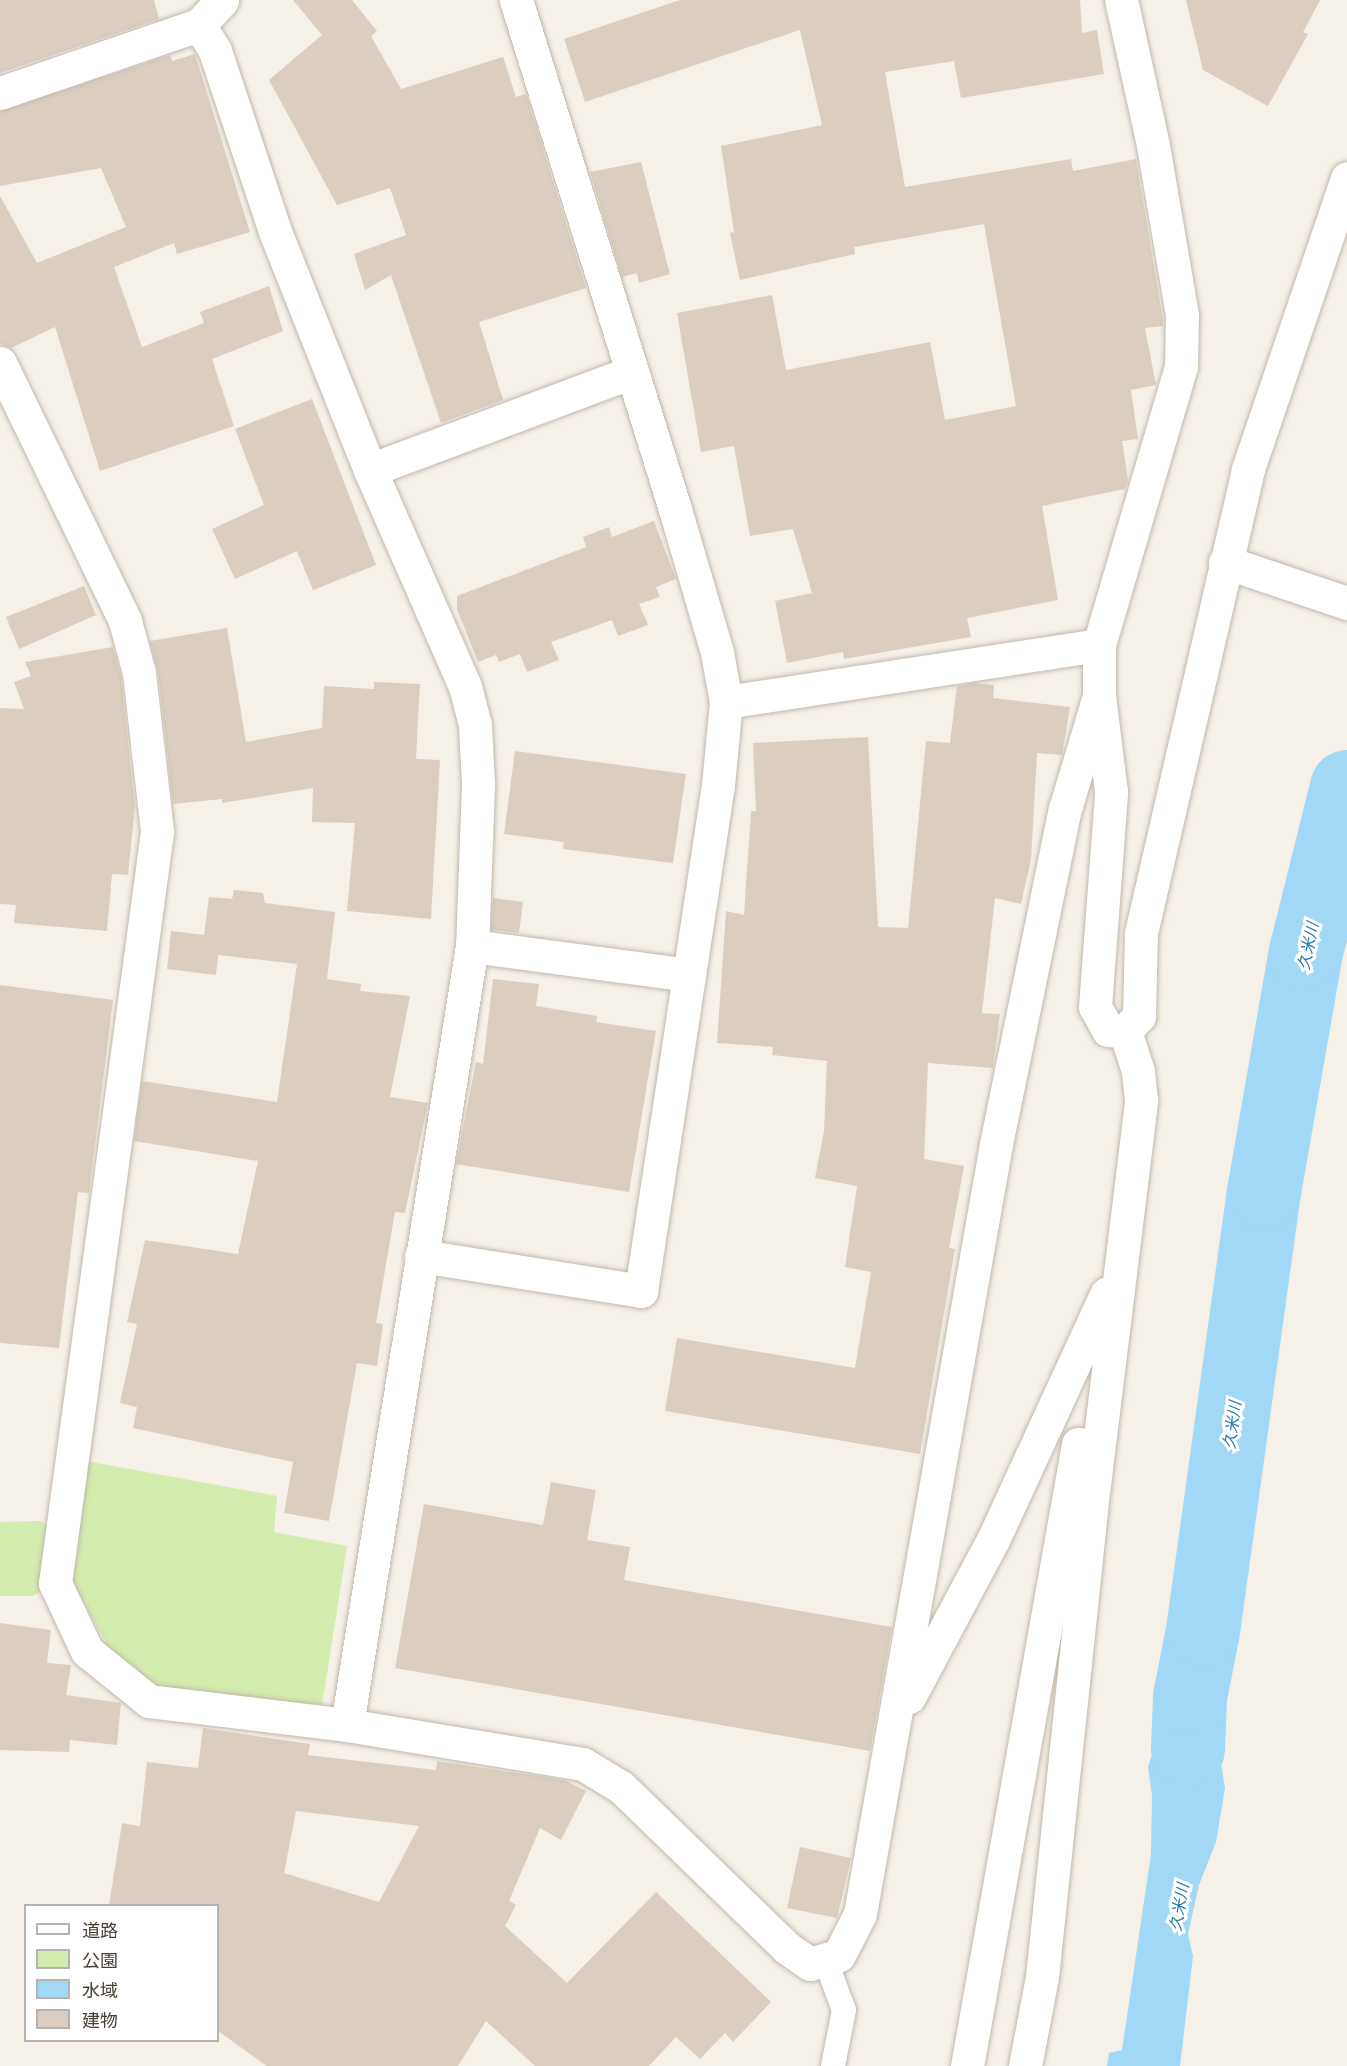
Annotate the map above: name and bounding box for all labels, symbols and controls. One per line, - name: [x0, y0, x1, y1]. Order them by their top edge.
- water label: 久米川: [1294, 921, 1322, 971]
- water label: 久米川: [1219, 1400, 1245, 1450]
- water label: 久米川: [1165, 1882, 1193, 1932]
- legend: [24, 1904, 219, 2042]
- text: 道路: [82, 1920, 118, 1941]
- text: 公園: [82, 1950, 118, 1971]
- text: 水域: [82, 1980, 118, 2001]
- text: 建物: [82, 2010, 118, 2031]

